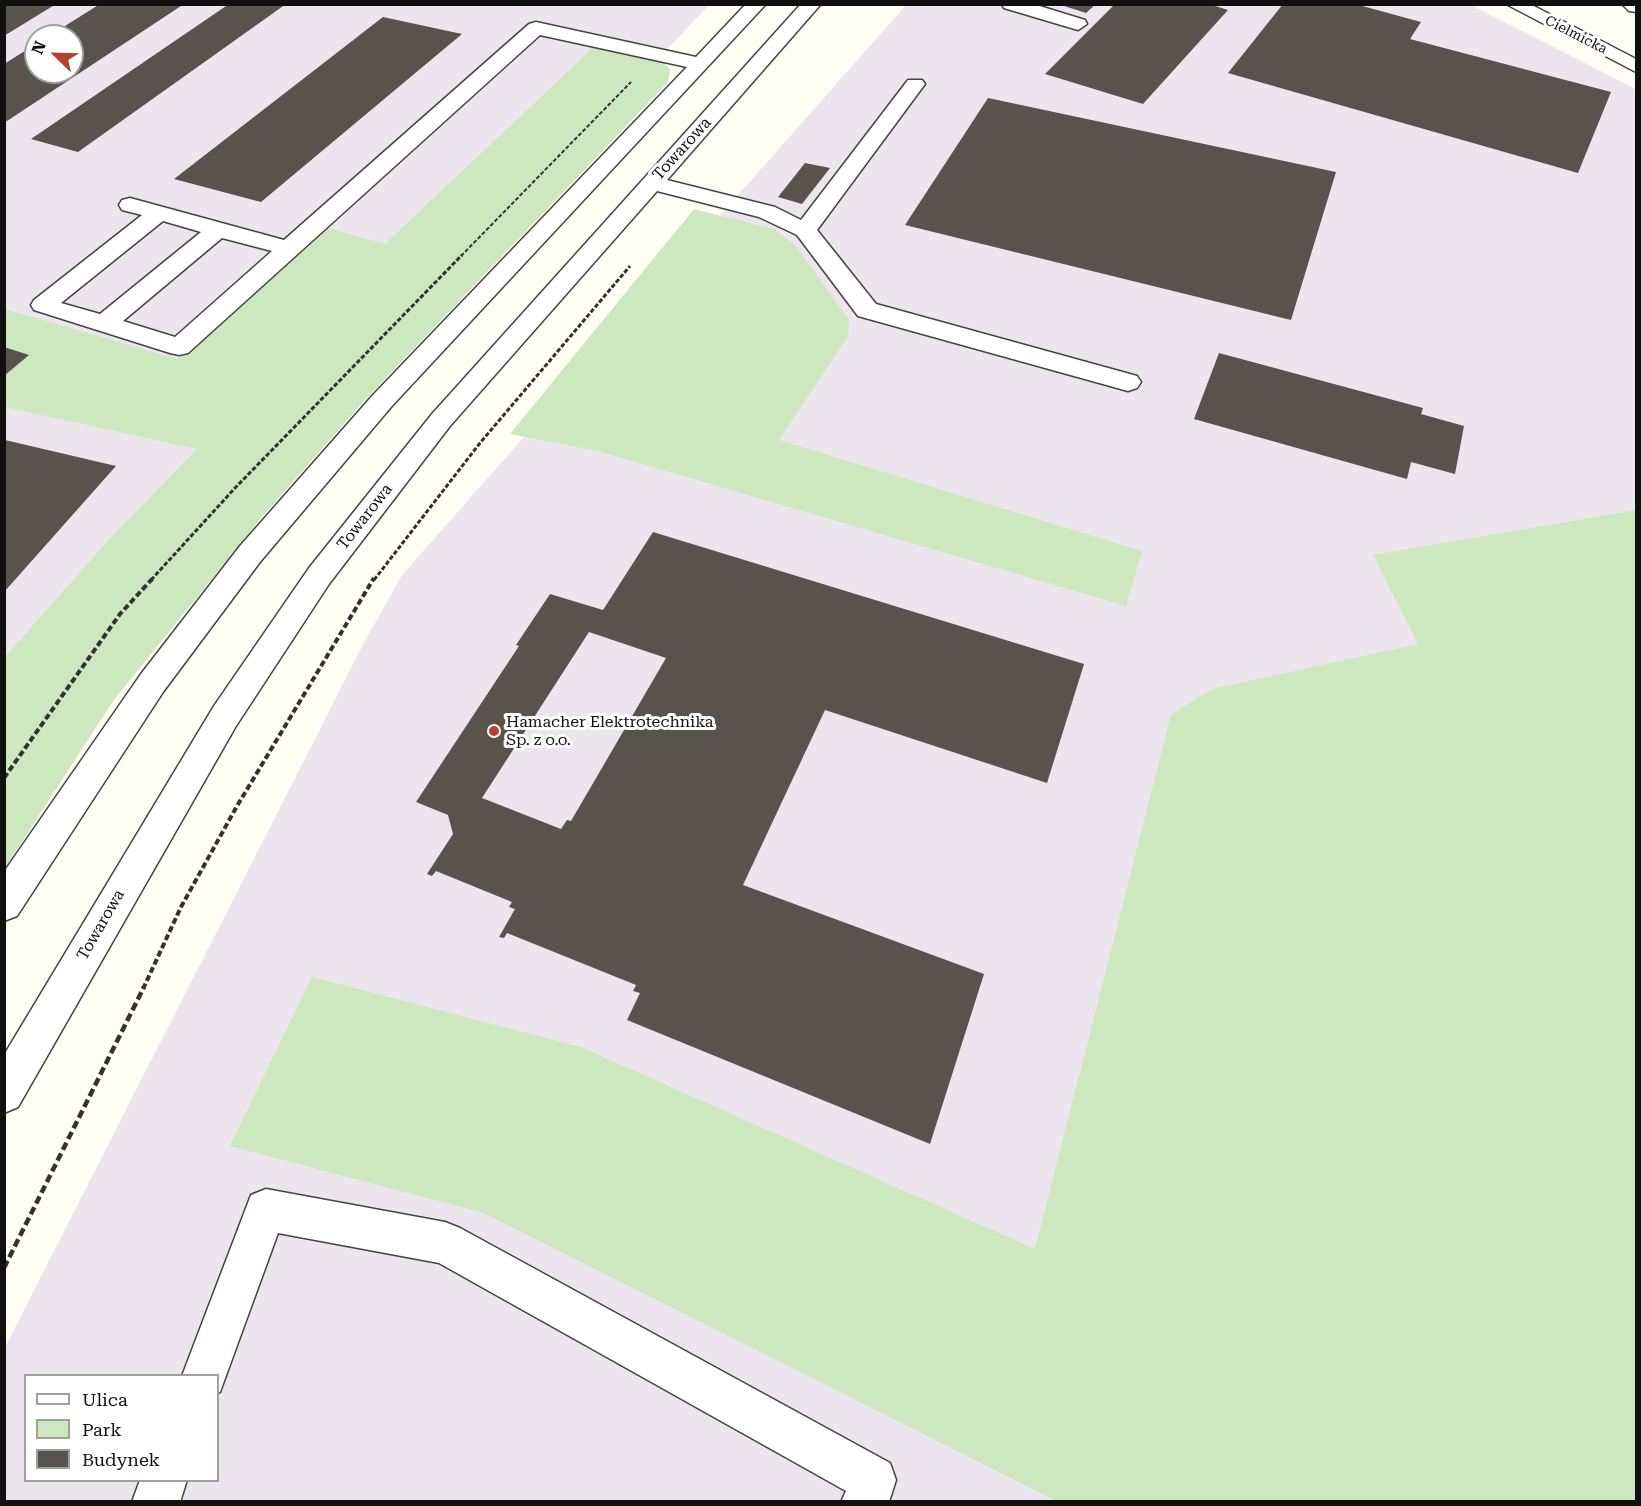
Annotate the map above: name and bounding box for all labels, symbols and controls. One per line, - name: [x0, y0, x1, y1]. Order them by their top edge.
- street label: Cielmicka: [1542, 12, 1610, 58]
- north arrow: [24, 24, 84, 84]
- text: N: [28, 38, 50, 57]
- street label: Towarowa: [649, 113, 715, 185]
- street label: Towarowa: [333, 480, 397, 554]
- place label: Hamacher Elektrotechnika Sp. z o.o.: [506, 712, 713, 750]
- marker: Hamacher Elektrotechnika Sp. z o.o.: [487, 724, 501, 738]
- street label: Towarowa: [73, 886, 129, 964]
- legend: [24, 1374, 219, 1482]
- text: Ulica: [82, 1389, 128, 1410]
- text: Park: [82, 1419, 122, 1440]
- text: Budynek: [82, 1449, 160, 1470]

